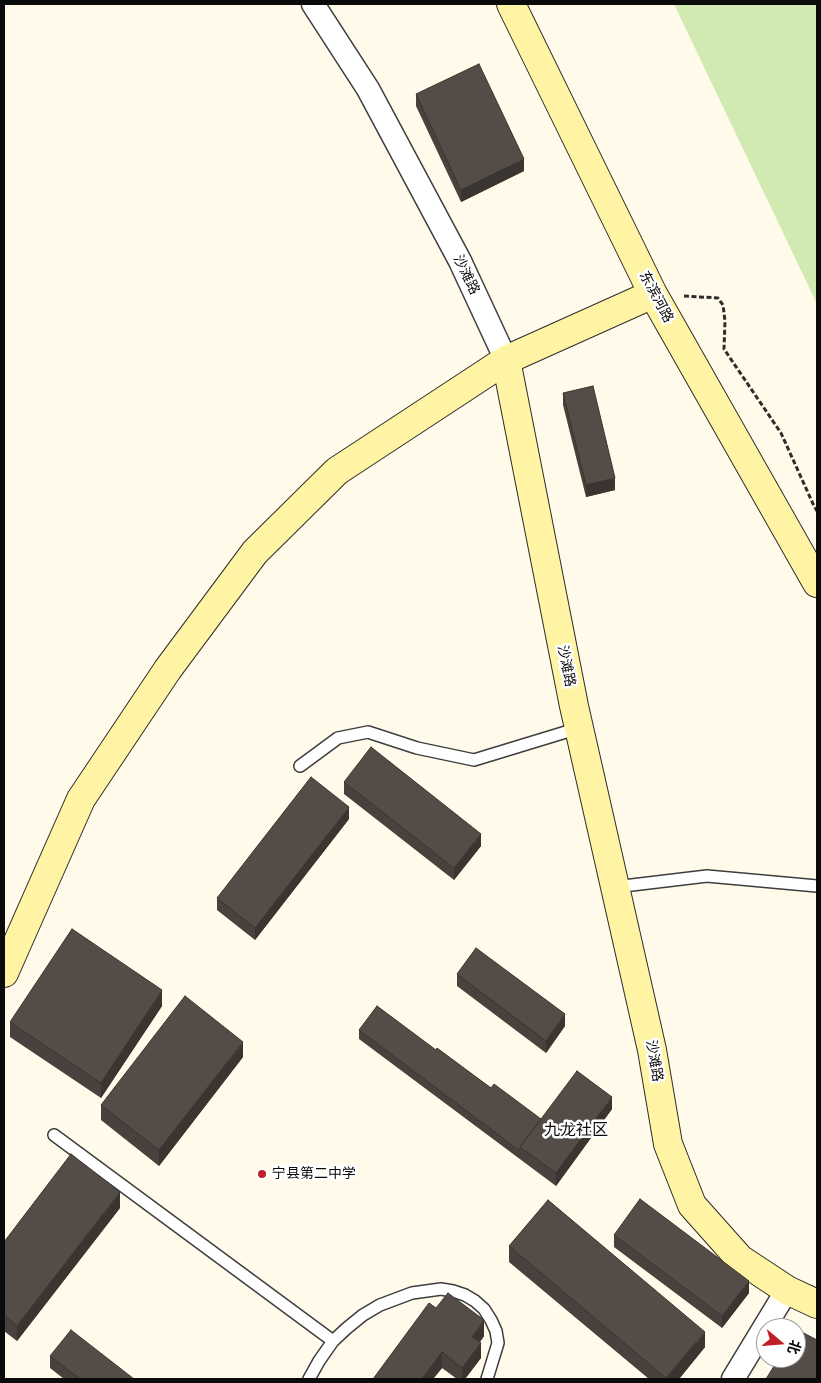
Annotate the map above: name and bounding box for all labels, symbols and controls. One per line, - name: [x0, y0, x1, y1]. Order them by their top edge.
- street label: 沙滩路: [449, 252, 483, 298]
- street label: 东滨河路: [635, 268, 677, 326]
- street label: 沙滩路: [554, 644, 578, 688]
- street label: 沙滩路: [642, 1039, 666, 1083]
- district label: 九龙社区: [544, 1120, 608, 1140]
- place label: 宁县第二中学: [272, 1166, 356, 1182]
- marker: 宁县第二中学: [256, 1168, 268, 1180]
- north arrow: [756, 1318, 806, 1368]
- text: 北: [784, 1338, 806, 1357]

